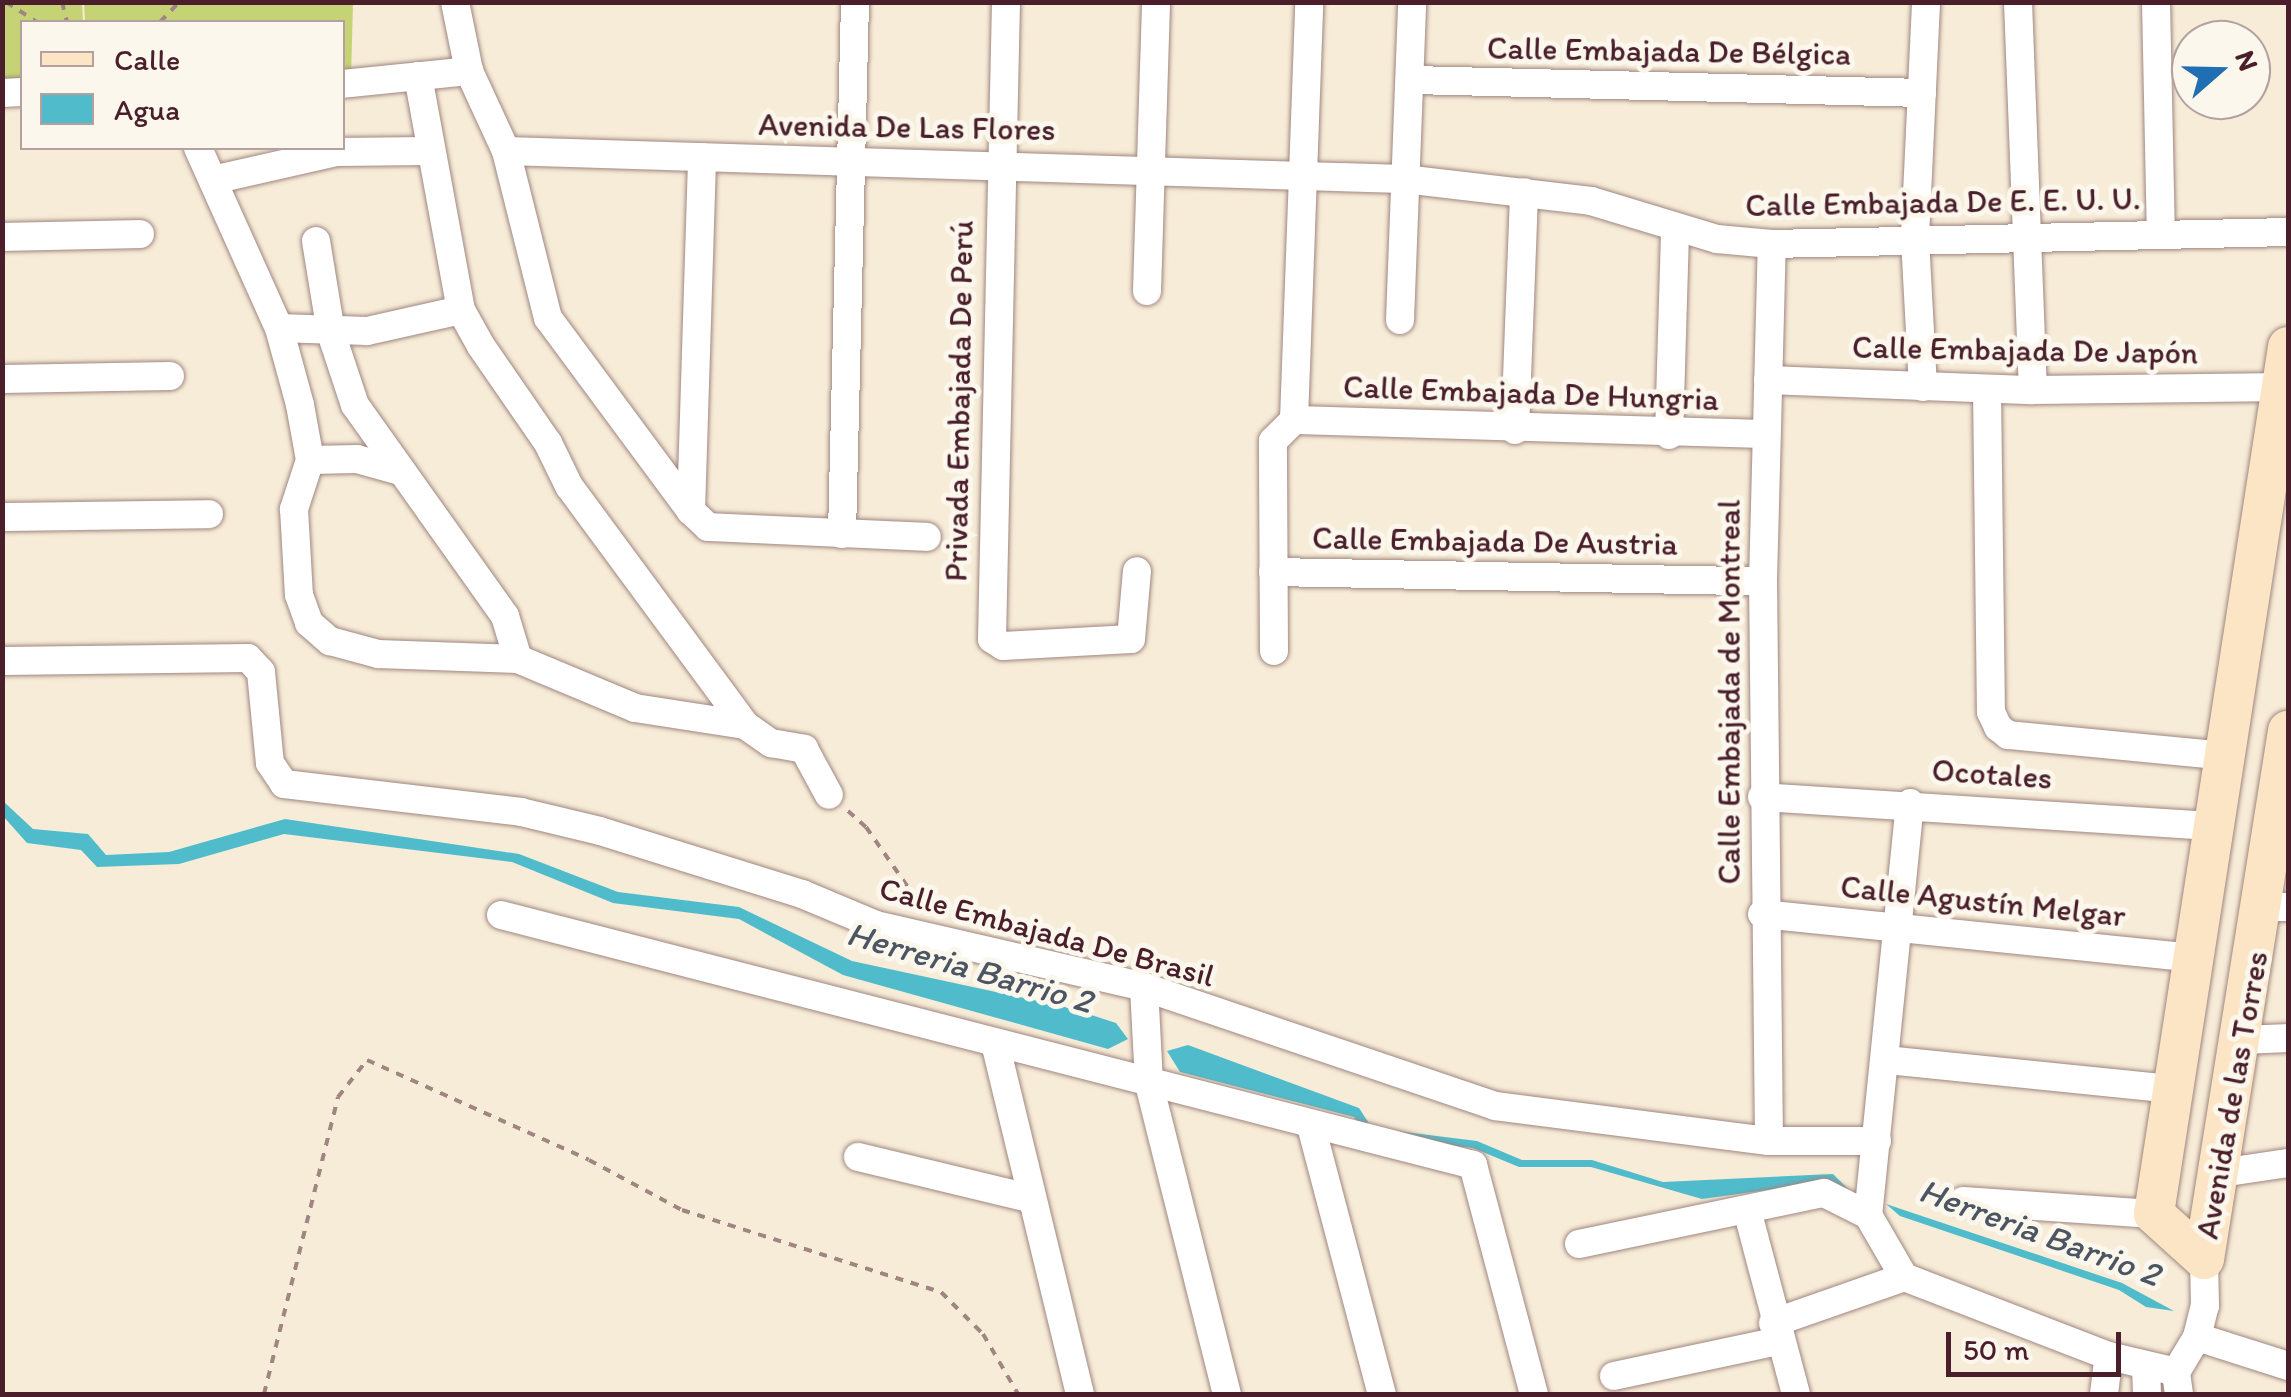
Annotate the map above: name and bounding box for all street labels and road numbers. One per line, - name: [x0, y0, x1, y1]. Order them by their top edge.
- street label: Calle Embajada De Bélgica: [1486, 29, 1852, 73]
- street label: Avenida De Las Flores: [758, 105, 1056, 149]
- street label: Calle Embajada De E. E. U. U.: [1745, 179, 2141, 225]
- street label: Privada Embajada De Perú: [937, 220, 981, 582]
- street label: Calle Embajada De Japón: [1851, 328, 2199, 372]
- street label: Calle Embajada De Hungria: [1342, 367, 1720, 419]
- street label: Calle Embajada de Montreal: [1710, 499, 1748, 885]
- street label: Calle Embajada De Austria: [1312, 519, 1678, 563]
- street label: Ocotales: [1930, 751, 2054, 797]
- street label: Calle Agustín Melgar: [1839, 867, 2127, 935]
- street label: Calle Embajada De Brasil: [875, 869, 1219, 995]
- street label: Avenida de las Torres: [2188, 949, 2276, 1241]

